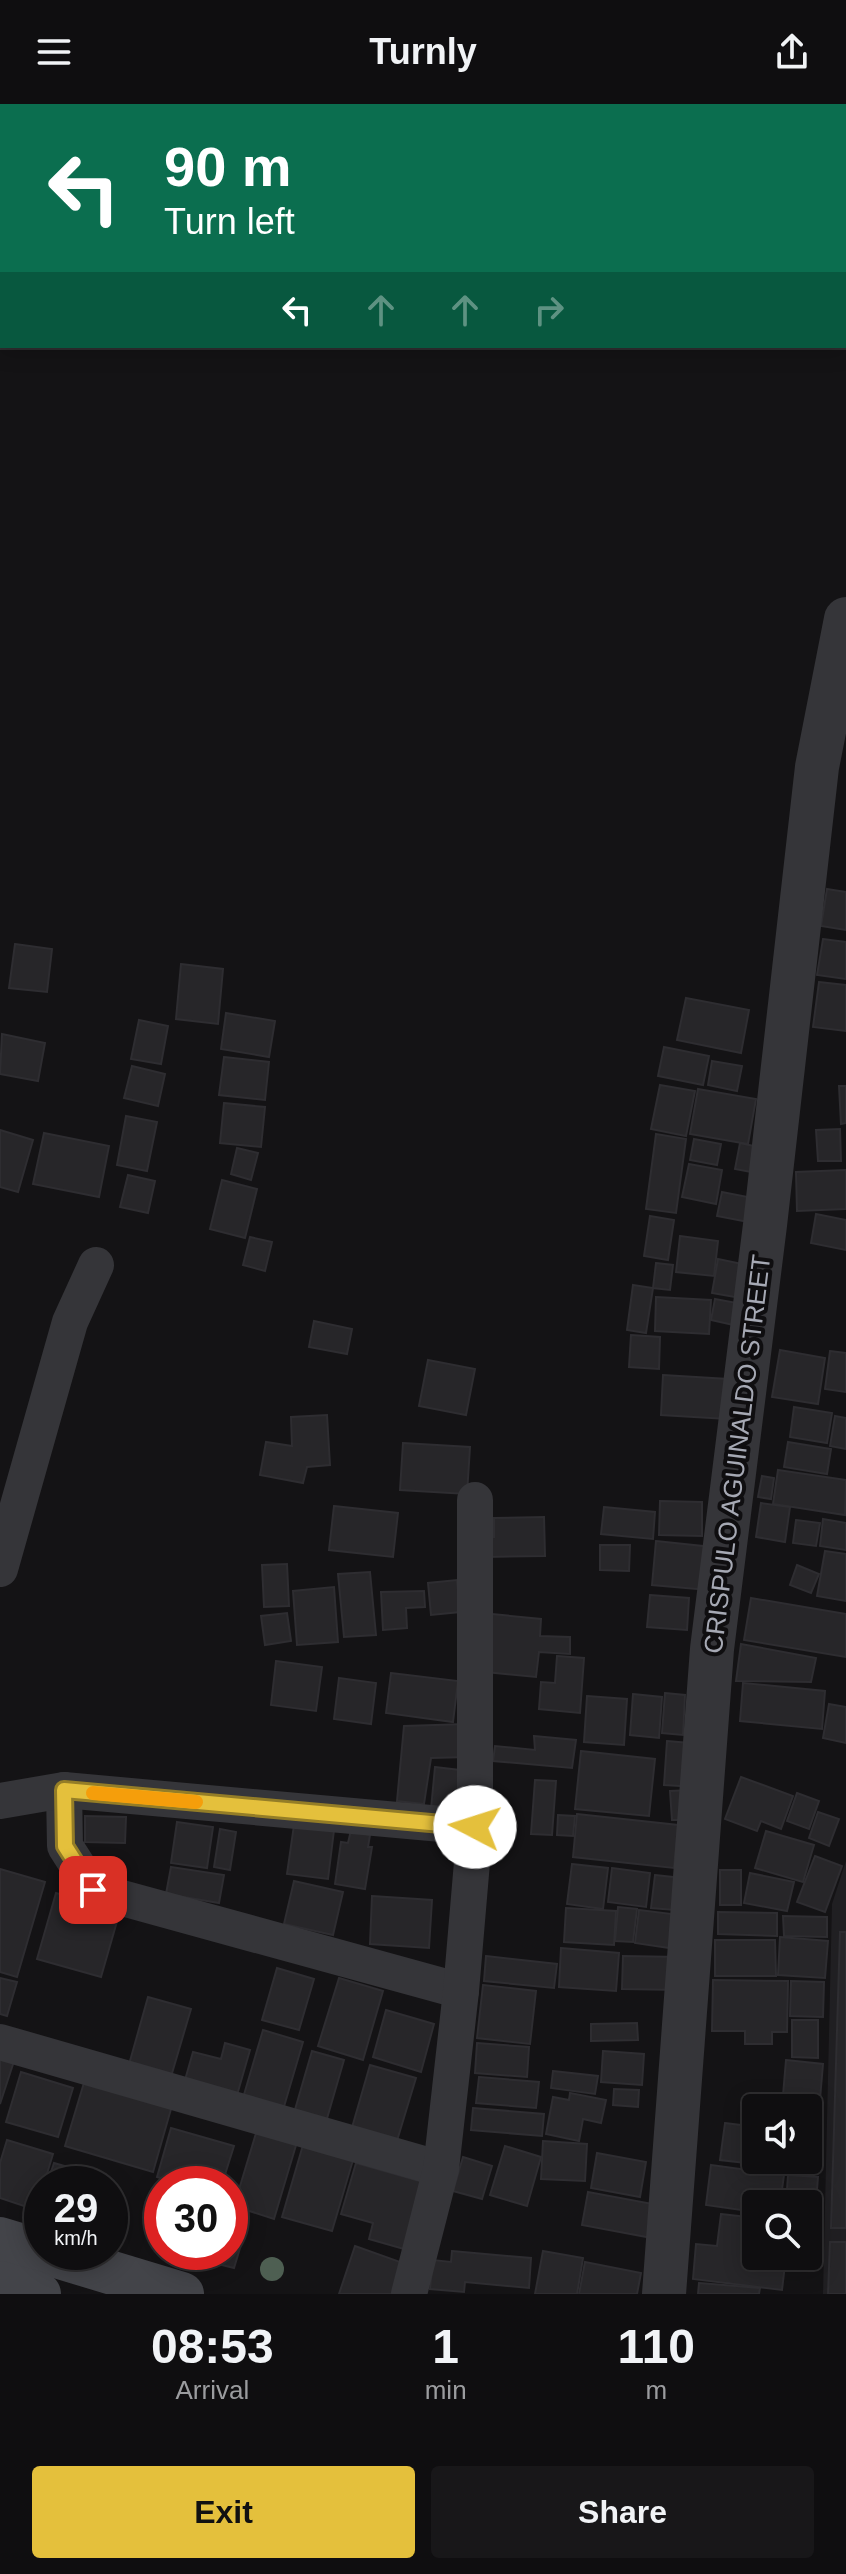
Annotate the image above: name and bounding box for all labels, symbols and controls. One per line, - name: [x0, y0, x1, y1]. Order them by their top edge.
- icon: menu: [32, 30, 76, 74]
- icon: share: [770, 30, 814, 74]
- text: Turnly: [369, 31, 477, 72]
- text: 90 m: [164, 135, 292, 198]
- icon: left: [32, 136, 136, 240]
- text: Turn left: [164, 201, 295, 242]
- icon: left: [275, 288, 319, 332]
- icon: ahead: [359, 288, 403, 332]
- icon: ahead: [443, 288, 487, 332]
- icon: right: [527, 288, 571, 332]
- street label: CRISPULO AGUINALDO STREET: [698, 1253, 776, 1655]
- position arrow: [433, 1785, 517, 1869]
- pin: [59, 1856, 127, 1924]
- icon: arrive: [71, 1868, 115, 1912]
- map controls: [742, 2094, 822, 2270]
- button: sound: [742, 2094, 822, 2174]
- speed limit sign: 30: [144, 2166, 248, 2270]
- text: 29: [54, 2186, 98, 2230]
- button: search: [742, 2190, 822, 2270]
- text: km/h: [54, 2227, 98, 2249]
- text: 08:53: [151, 2320, 274, 2373]
- text: 1: [432, 2320, 459, 2373]
- text: 110: [618, 2320, 695, 2373]
- text: Arrival: [176, 2375, 249, 2405]
- text: min: [425, 2375, 467, 2405]
- text: m: [645, 2375, 667, 2405]
- button: Exit: [32, 2466, 415, 2558]
- button: Share: [431, 2466, 814, 2558]

